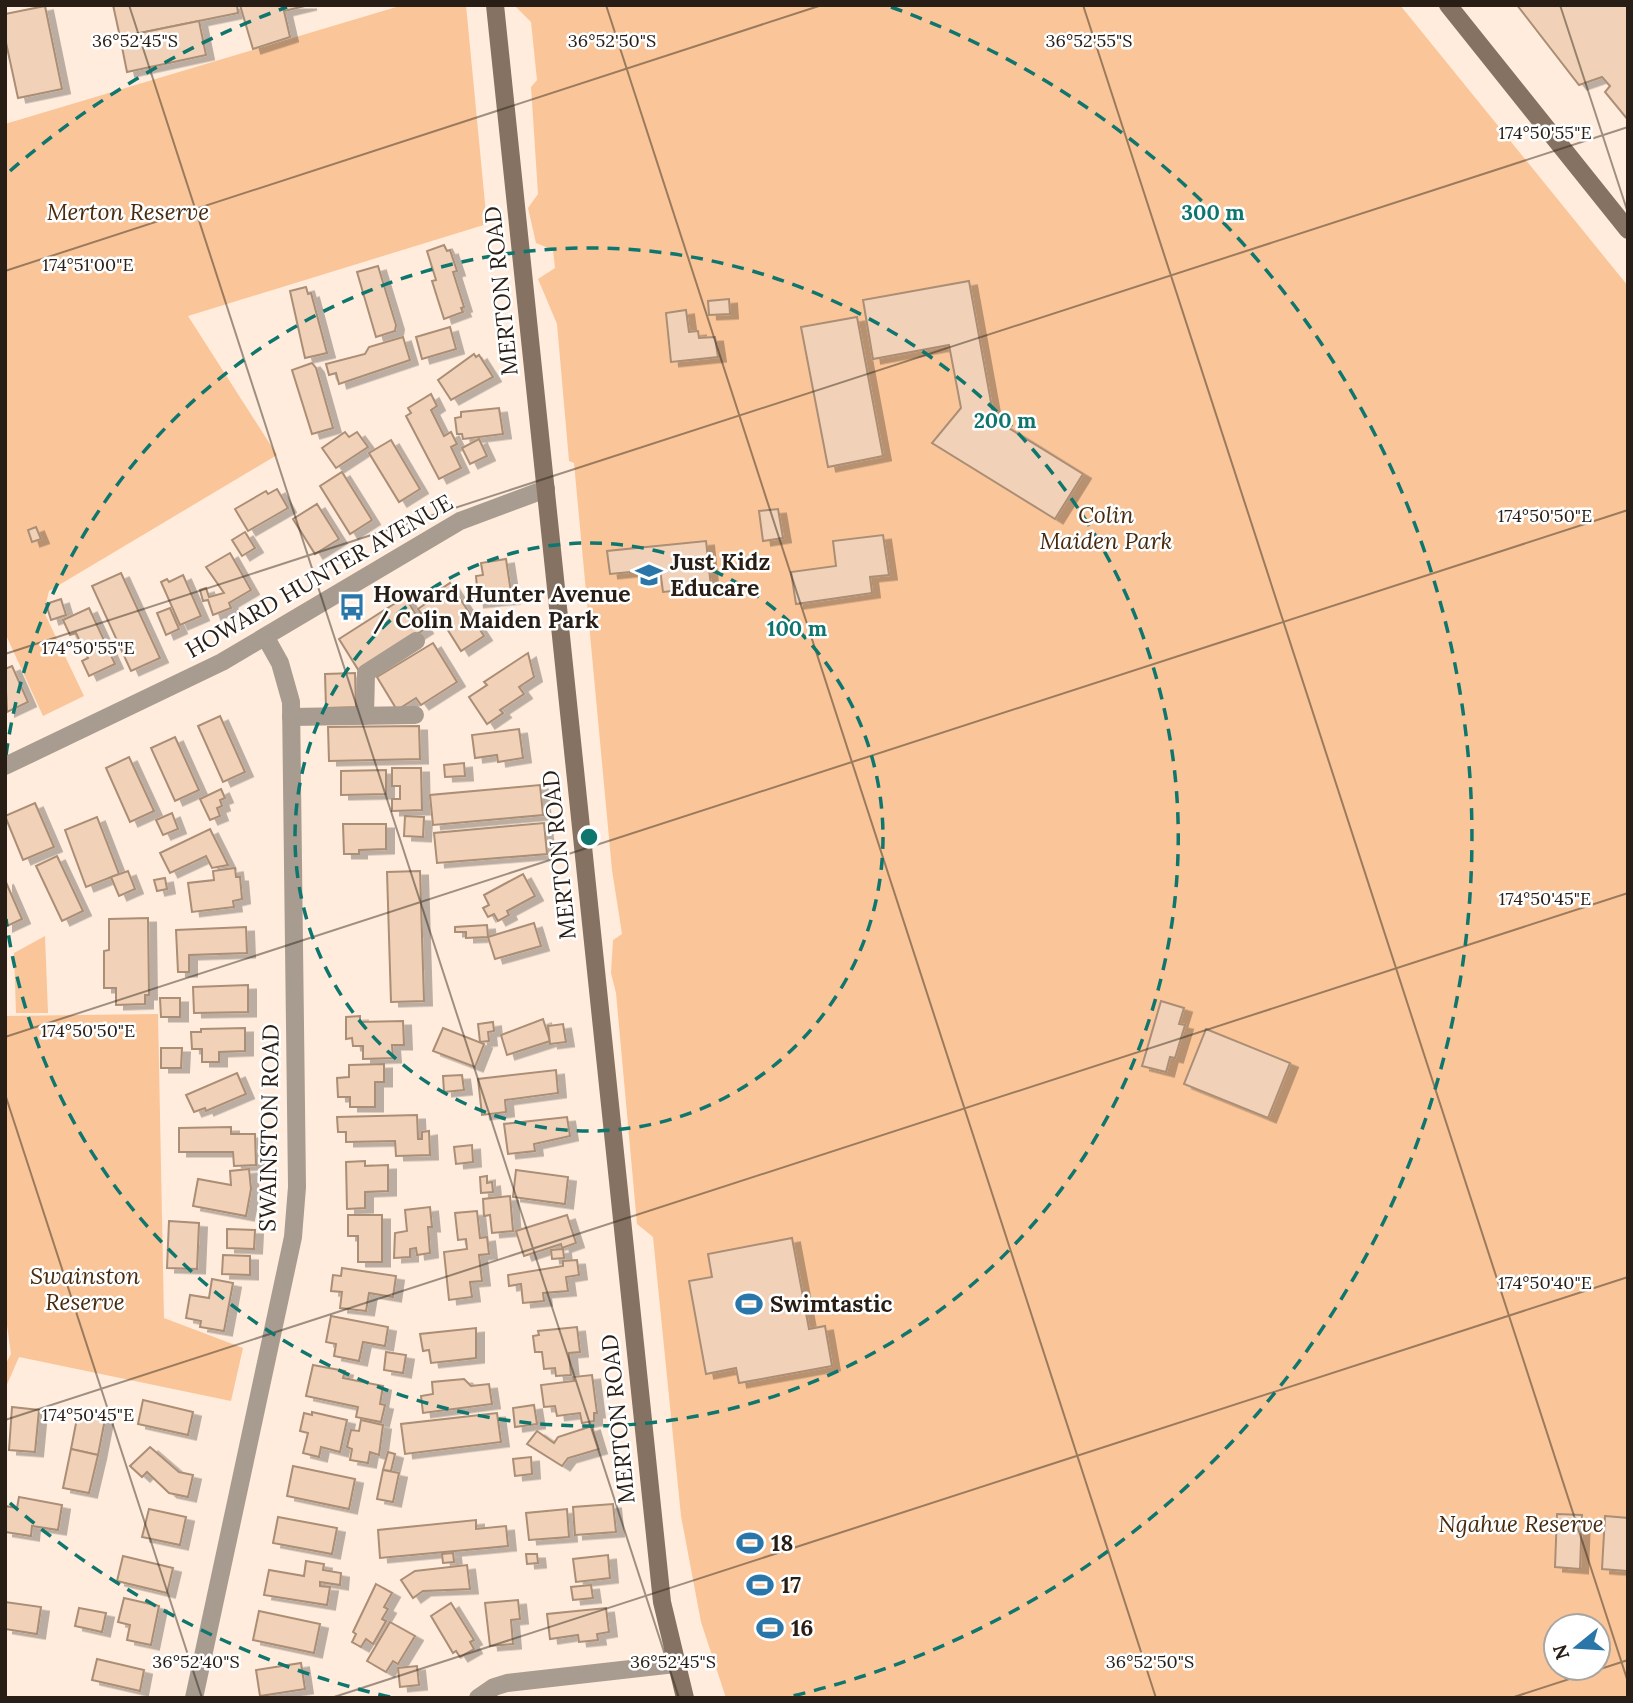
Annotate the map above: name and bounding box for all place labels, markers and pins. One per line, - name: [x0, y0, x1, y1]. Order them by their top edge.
- place label: Just Kidz Educare: [670, 547, 770, 602]
- school or university icon: Just Kidz Educare: [634, 560, 664, 590]
- place label: Howard Hunter Avenue / Colin Maiden Park: [373, 579, 631, 635]
- bus stop icon: Howard Hunter Avenue / Colin Maiden Park: [337, 592, 367, 622]
- centre of rings: [577, 825, 601, 849]
- sports icon: Swimtastic: [734, 1289, 764, 1319]
- place label: Swimtastic: [770, 1289, 892, 1318]
- sports icon: 18: [735, 1528, 765, 1558]
- place label: 18: [771, 1528, 794, 1557]
- sports icon: 17: [745, 1570, 775, 1600]
- place label: 17: [781, 1570, 801, 1599]
- sports icon: 16: [755, 1613, 785, 1643]
- place label: 16: [791, 1613, 814, 1642]

